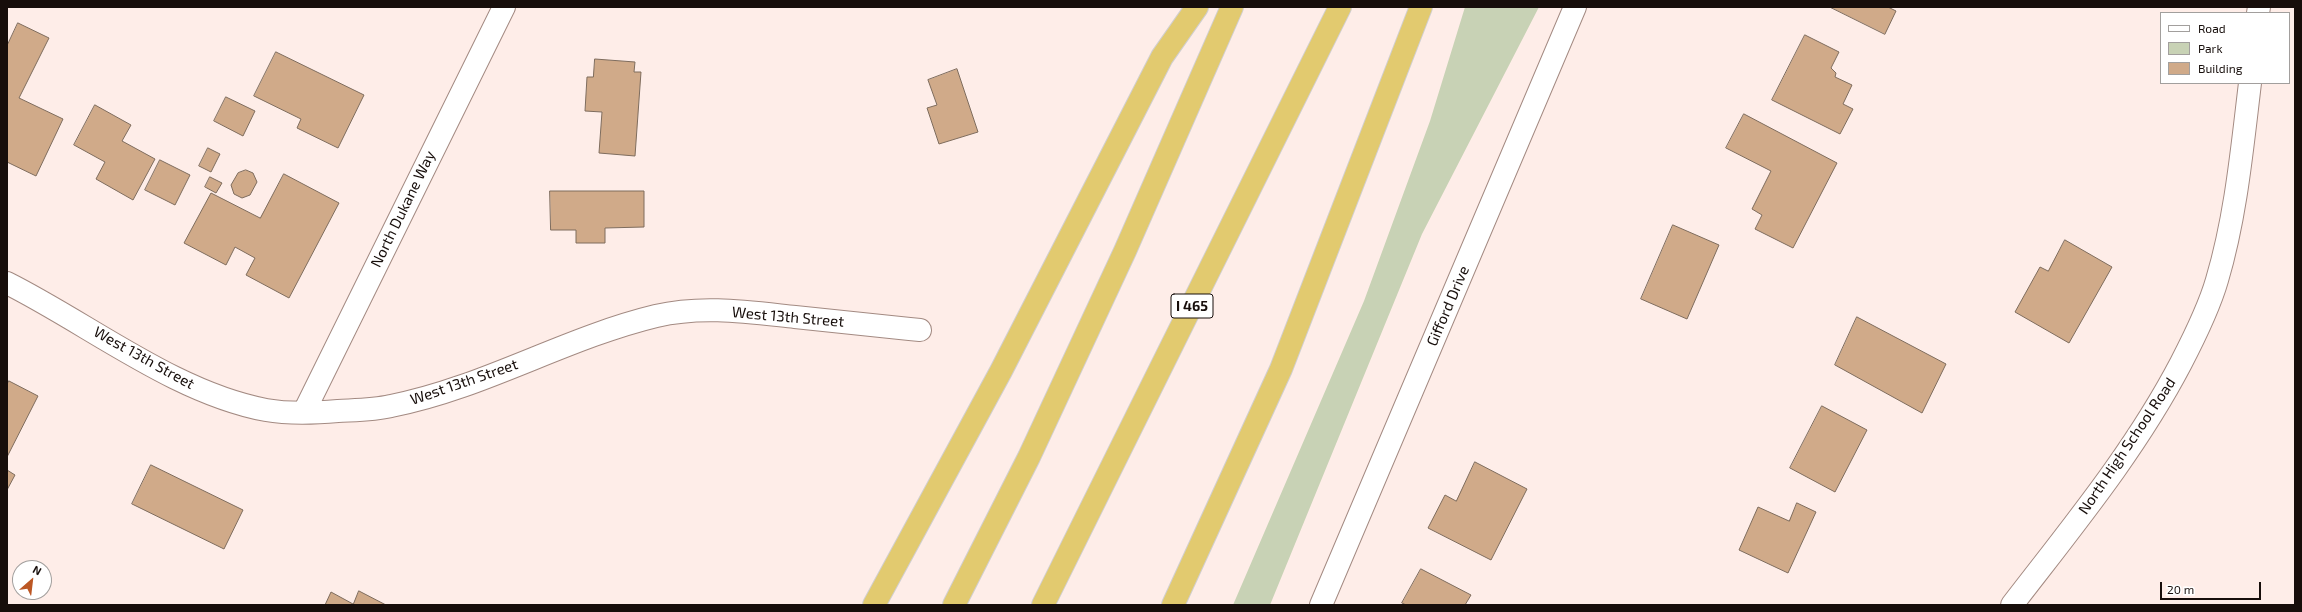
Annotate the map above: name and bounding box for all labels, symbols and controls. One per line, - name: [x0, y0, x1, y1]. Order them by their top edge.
- legend: [2160, 12, 2290, 84]
- text: Road: [2198, 21, 2226, 35]
- text: Park: [2198, 41, 2223, 55]
- text: Building: [2198, 61, 2242, 75]
- street label: North Dukane Way: [367, 148, 439, 270]
- street label: Gifford Drive: [1423, 263, 1473, 349]
- road number: I 465: [1171, 294, 1213, 318]
- street label: West 13th Street: [731, 303, 845, 331]
- street label: West 13th Street: [90, 323, 198, 393]
- street label: West 13th Street: [408, 355, 520, 409]
- street label: North High School Road: [2075, 374, 2179, 518]
- north arrow: [12, 560, 52, 600]
- text: N: [31, 562, 44, 577]
- scale bar: [2162, 574, 2263, 600]
- text: 20 m: [2167, 582, 2194, 596]

